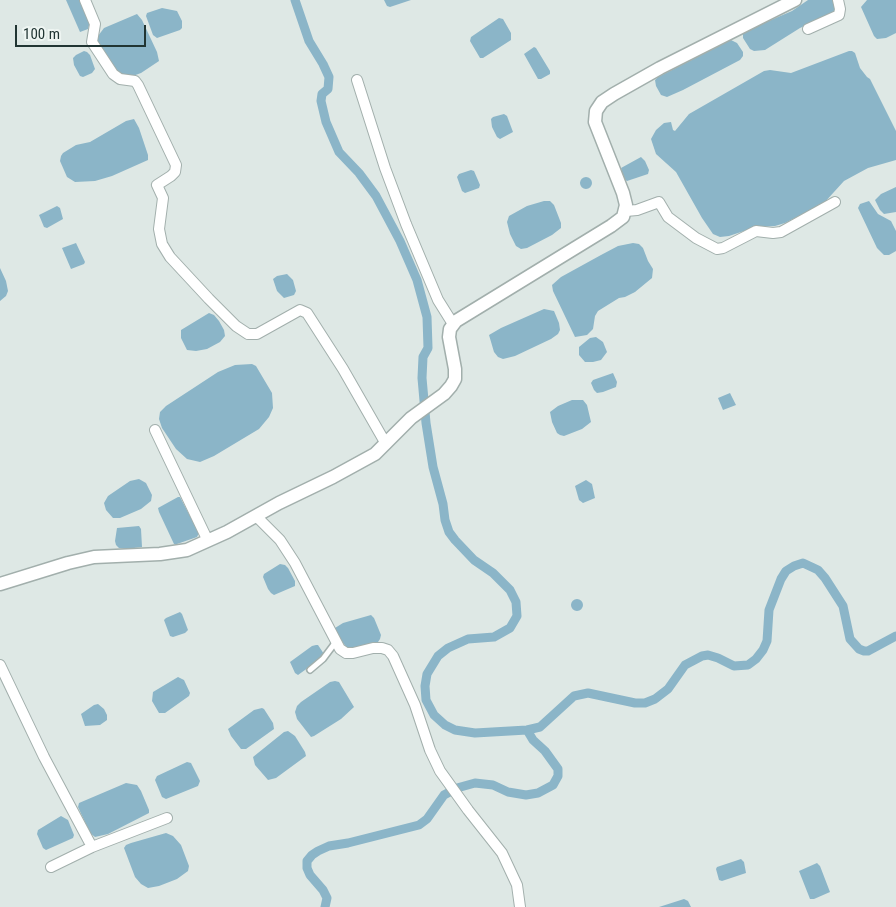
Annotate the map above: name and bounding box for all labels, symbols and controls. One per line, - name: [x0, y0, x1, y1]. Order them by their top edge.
- scale bar: [18, 15, 149, 47]
- text: 100 m: [23, 25, 60, 43]

